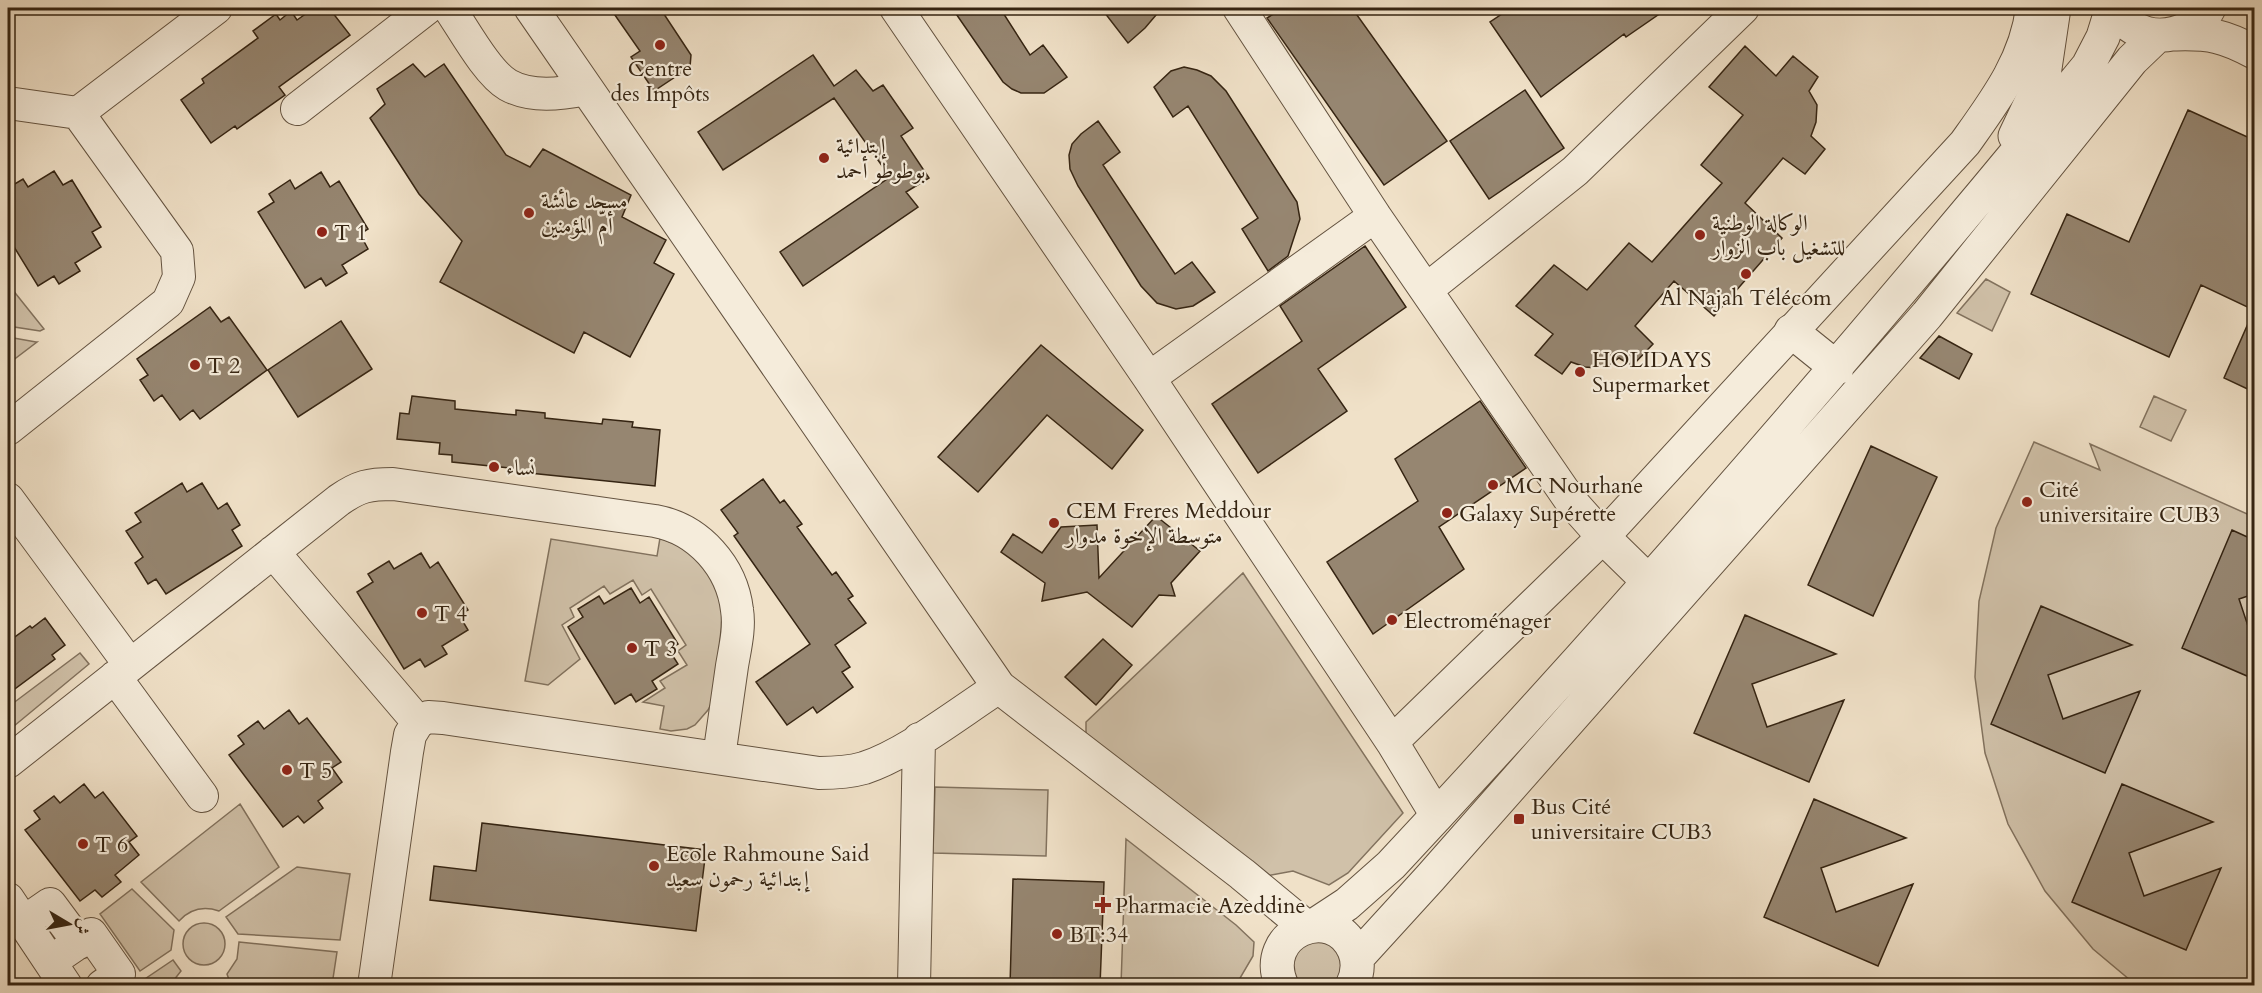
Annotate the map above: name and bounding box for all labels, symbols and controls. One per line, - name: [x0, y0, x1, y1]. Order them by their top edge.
- marker: Centre des Impôts: [653, 38, 667, 52]
- place label: Centre des Impôts: [611, 54, 710, 109]
- place label: إبتدائية بوطوطو أحمد: [836, 131, 925, 186]
- marker: إبتدائية بوطوطو أحمد: [817, 151, 831, 165]
- place label: مسجد عائشة أمّ المؤمنين: [541, 186, 628, 245]
- marker: مسجد عائشة أمّ المؤمنين: [522, 206, 536, 220]
- place label: الوكالة الوطنية للتشغيل باب الزوار: [1710, 208, 1846, 263]
- place label: T 1: [334, 218, 367, 248]
- marker: T 1: [315, 225, 329, 239]
- marker: الوكالة الوطنية للتشغيل باب الزوار: [1693, 228, 1707, 242]
- marker: Al Najah Télécom: [1739, 267, 1753, 281]
- place label: Al Najah Télécom: [1660, 283, 1832, 313]
- place label: HOLIDAYS Supermarket: [1592, 345, 1711, 400]
- place label: T 2: [207, 351, 240, 381]
- marker: T 2: [188, 358, 202, 372]
- marker: HOLIDAYS Supermarket: [1573, 365, 1587, 379]
- place label: نساء: [506, 453, 535, 483]
- marker: نساء: [487, 460, 501, 474]
- place label: MC Nourhane: [1505, 471, 1643, 501]
- place label: Cité universitaire CUB3: [2039, 475, 2220, 530]
- marker: MC Nourhane: [1486, 478, 1500, 492]
- marker: Cité universitaire CUB3: [2020, 495, 2034, 509]
- place label: CEM Freres Meddour متوسطة الإخوة مدوار: [1064, 496, 1272, 552]
- place label: Galaxy Supérette: [1459, 499, 1616, 529]
- marker: Galaxy Supérette: [1440, 506, 1454, 520]
- marker: CEM Freres Meddour متوسطة الإخوة مدوار: [1047, 516, 1061, 530]
- place label: T 4: [434, 599, 467, 629]
- marker: T 4: [415, 606, 429, 620]
- place label: Electroménager: [1404, 606, 1552, 636]
- marker: Electroménager: [1385, 613, 1399, 627]
- place label: T 3: [644, 634, 677, 664]
- marker: T 3: [625, 641, 639, 655]
- place label: T 5: [299, 756, 332, 786]
- marker: T 5: [280, 763, 294, 777]
- place label: Bus Cité universitaire CUB3: [1531, 792, 1712, 847]
- marker: Bus Cité universitaire CUB3: [1512, 812, 1526, 826]
- place label: T 6: [95, 830, 128, 860]
- marker: T 6: [76, 837, 90, 851]
- place label: Ecole Rahmoune Said إبتدائية رحمون سعيد: [666, 839, 870, 894]
- marker: Ecole Rahmoune Said إبتدائية رحمون سعيد: [647, 859, 661, 873]
- place label: Pharmacie Azeddine: [1115, 891, 1305, 921]
- north arrow: [39, 894, 99, 954]
- marker: Pharmacie Azeddine: [1096, 898, 1110, 912]
- text: ش: [71, 917, 95, 936]
- place label: BT:34: [1069, 920, 1128, 950]
- marker: BT:34: [1050, 927, 1064, 941]

